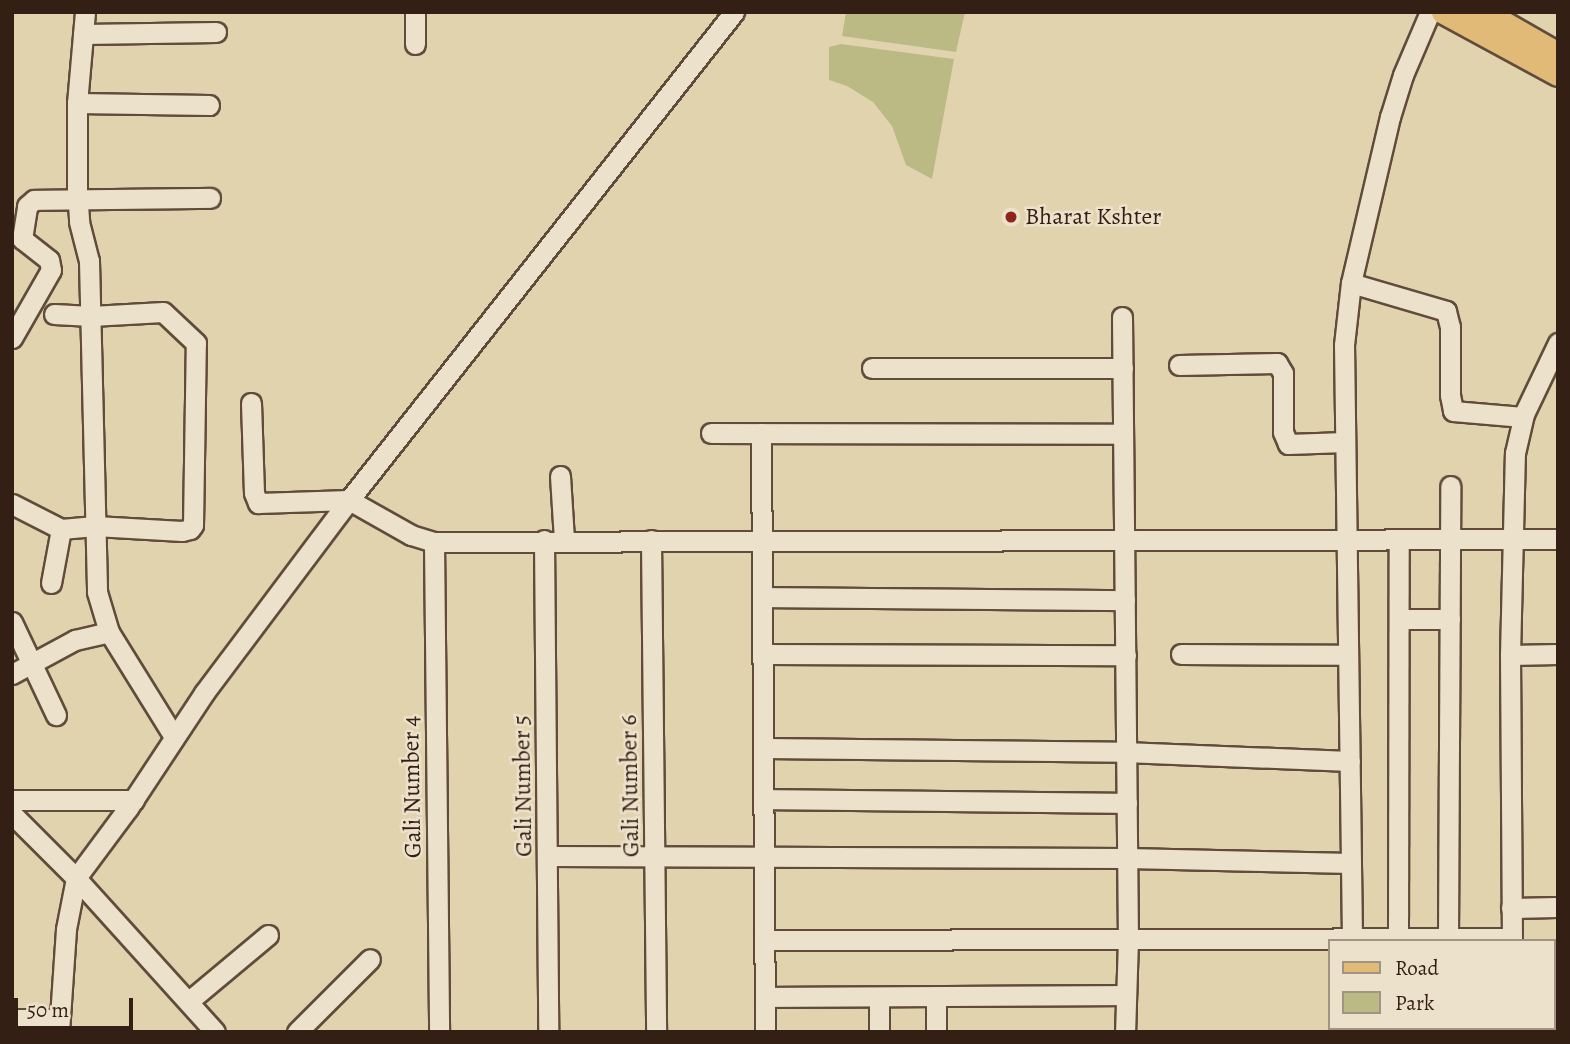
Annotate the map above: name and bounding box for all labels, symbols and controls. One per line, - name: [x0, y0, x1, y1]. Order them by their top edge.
- place label: Bharat Kshter: [1025, 203, 1162, 231]
- marker: Bharat Kshter: [1003, 209, 1019, 225]
- street label: Gali Number 5: [507, 715, 539, 857]
- street label: Gali Number 6: [614, 715, 646, 857]
- street label: Gali Number 4: [396, 716, 428, 858]
- legend: [1328, 939, 1556, 1030]
- text: Road: [1395, 954, 1439, 982]
- scale bar: [18, 984, 136, 1028]
- text: Park: [1395, 989, 1434, 1017]
- text: 50 m: [27, 996, 69, 1024]

